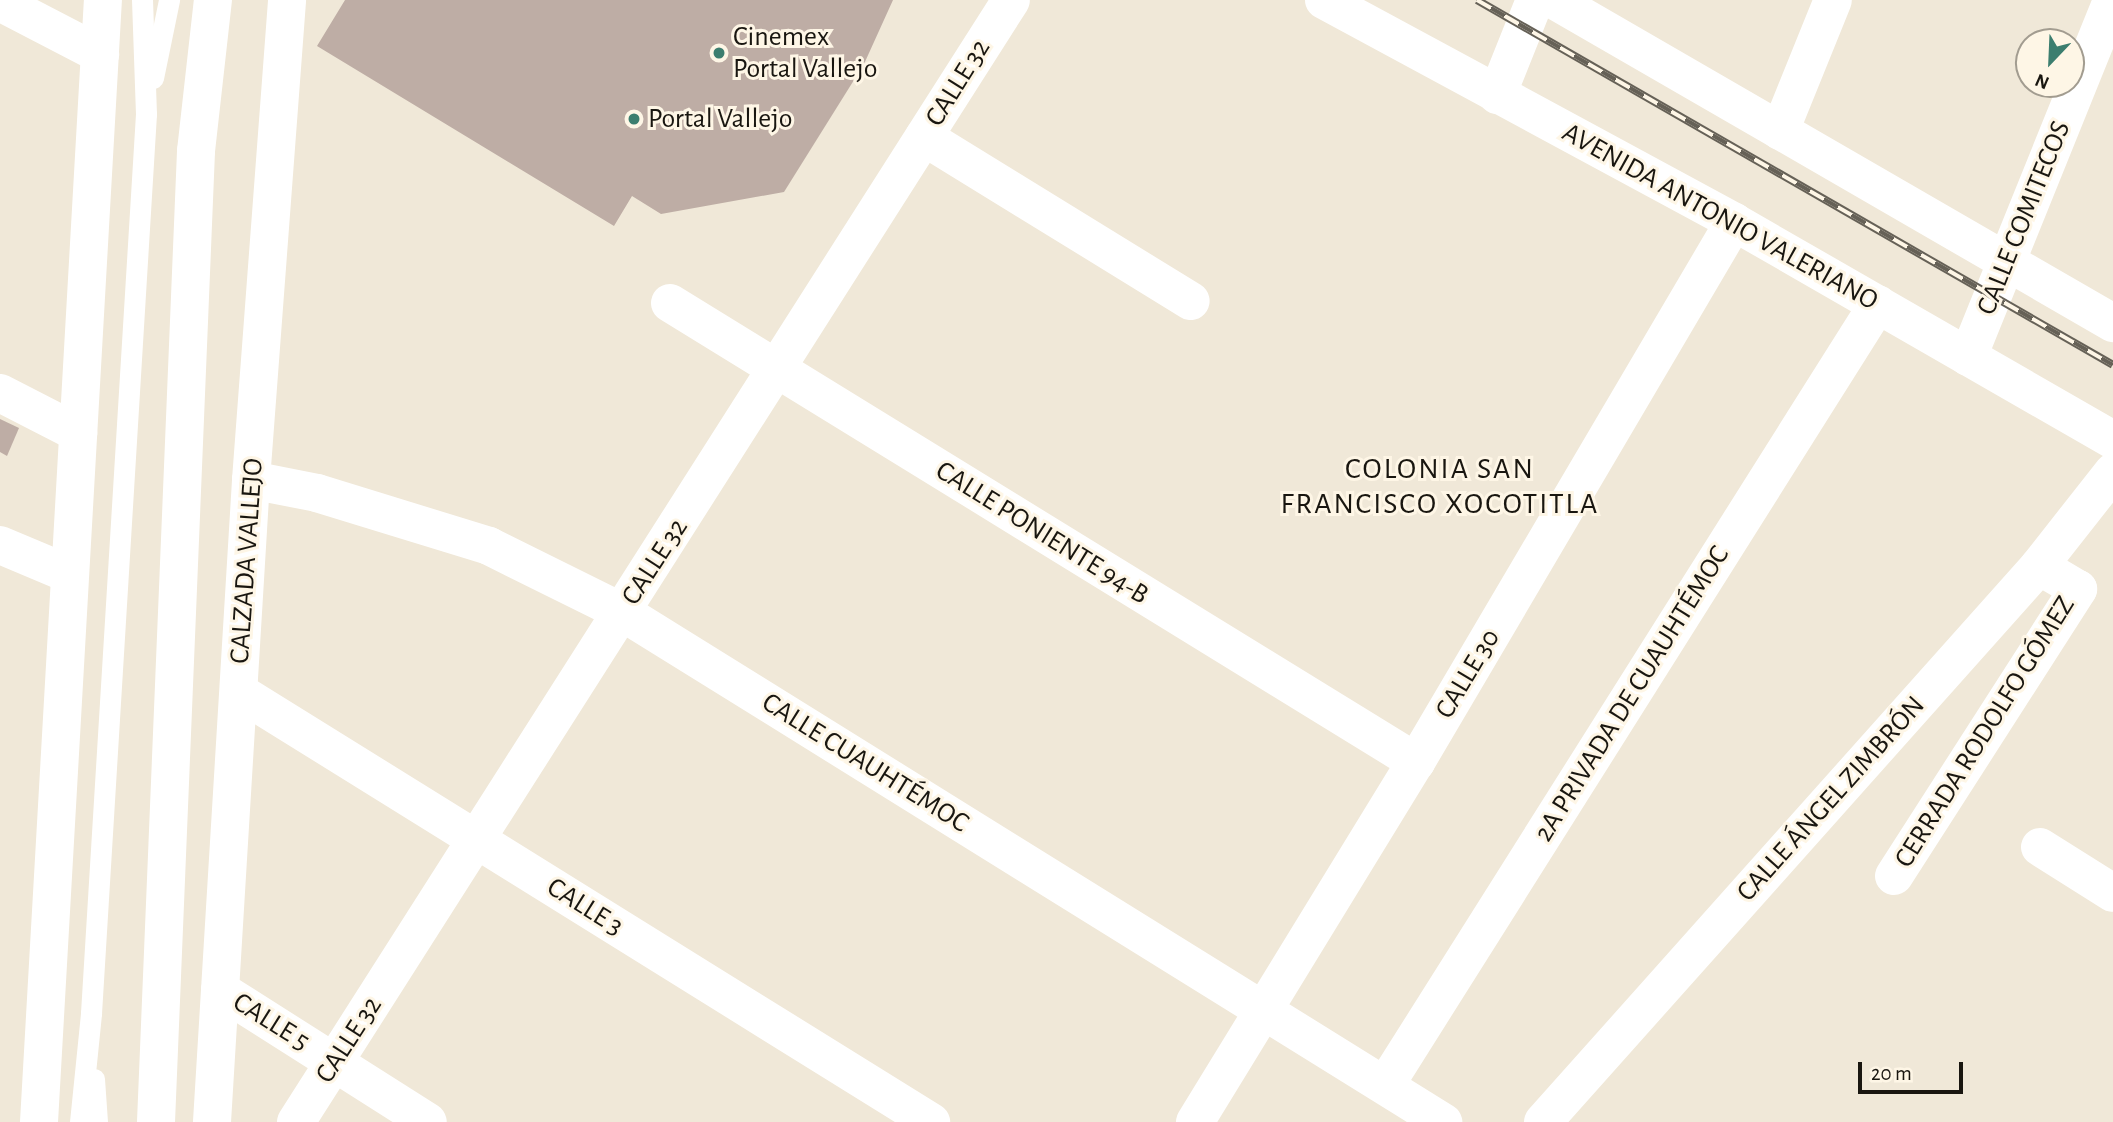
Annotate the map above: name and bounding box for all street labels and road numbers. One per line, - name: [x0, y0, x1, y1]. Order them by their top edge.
- street label: CALLE 32: [918, 33, 998, 133]
- street label: AVENIDA ANTONIO VALERIANO: [1556, 116, 1884, 318]
- street label: CALLE COMITECOS: [1970, 116, 2078, 320]
- street label: CALLE PONIENTE 94-B: [929, 454, 1155, 612]
- street label: CALZADA VALLEJO: [223, 457, 271, 665]
- street label: CALLE 32: [615, 512, 695, 612]
- street label: 2A PRIVADA DE CUAUHTÉMOC: [1527, 540, 1737, 848]
- street label: CERRADA RODOLFO GÓMEZ: [1888, 590, 2082, 874]
- street label: CALLE 30: [1428, 623, 1508, 725]
- street label: CALLE CUAUHTÉMOC: [755, 686, 975, 840]
- street label: CALLE ÁNGEL ZIMBRÓN: [1730, 689, 1932, 909]
- street label: CALLE 3: [541, 871, 629, 943]
- street label: CALLE 5: [227, 986, 315, 1058]
- street label: CALLE 32: [309, 990, 389, 1090]

